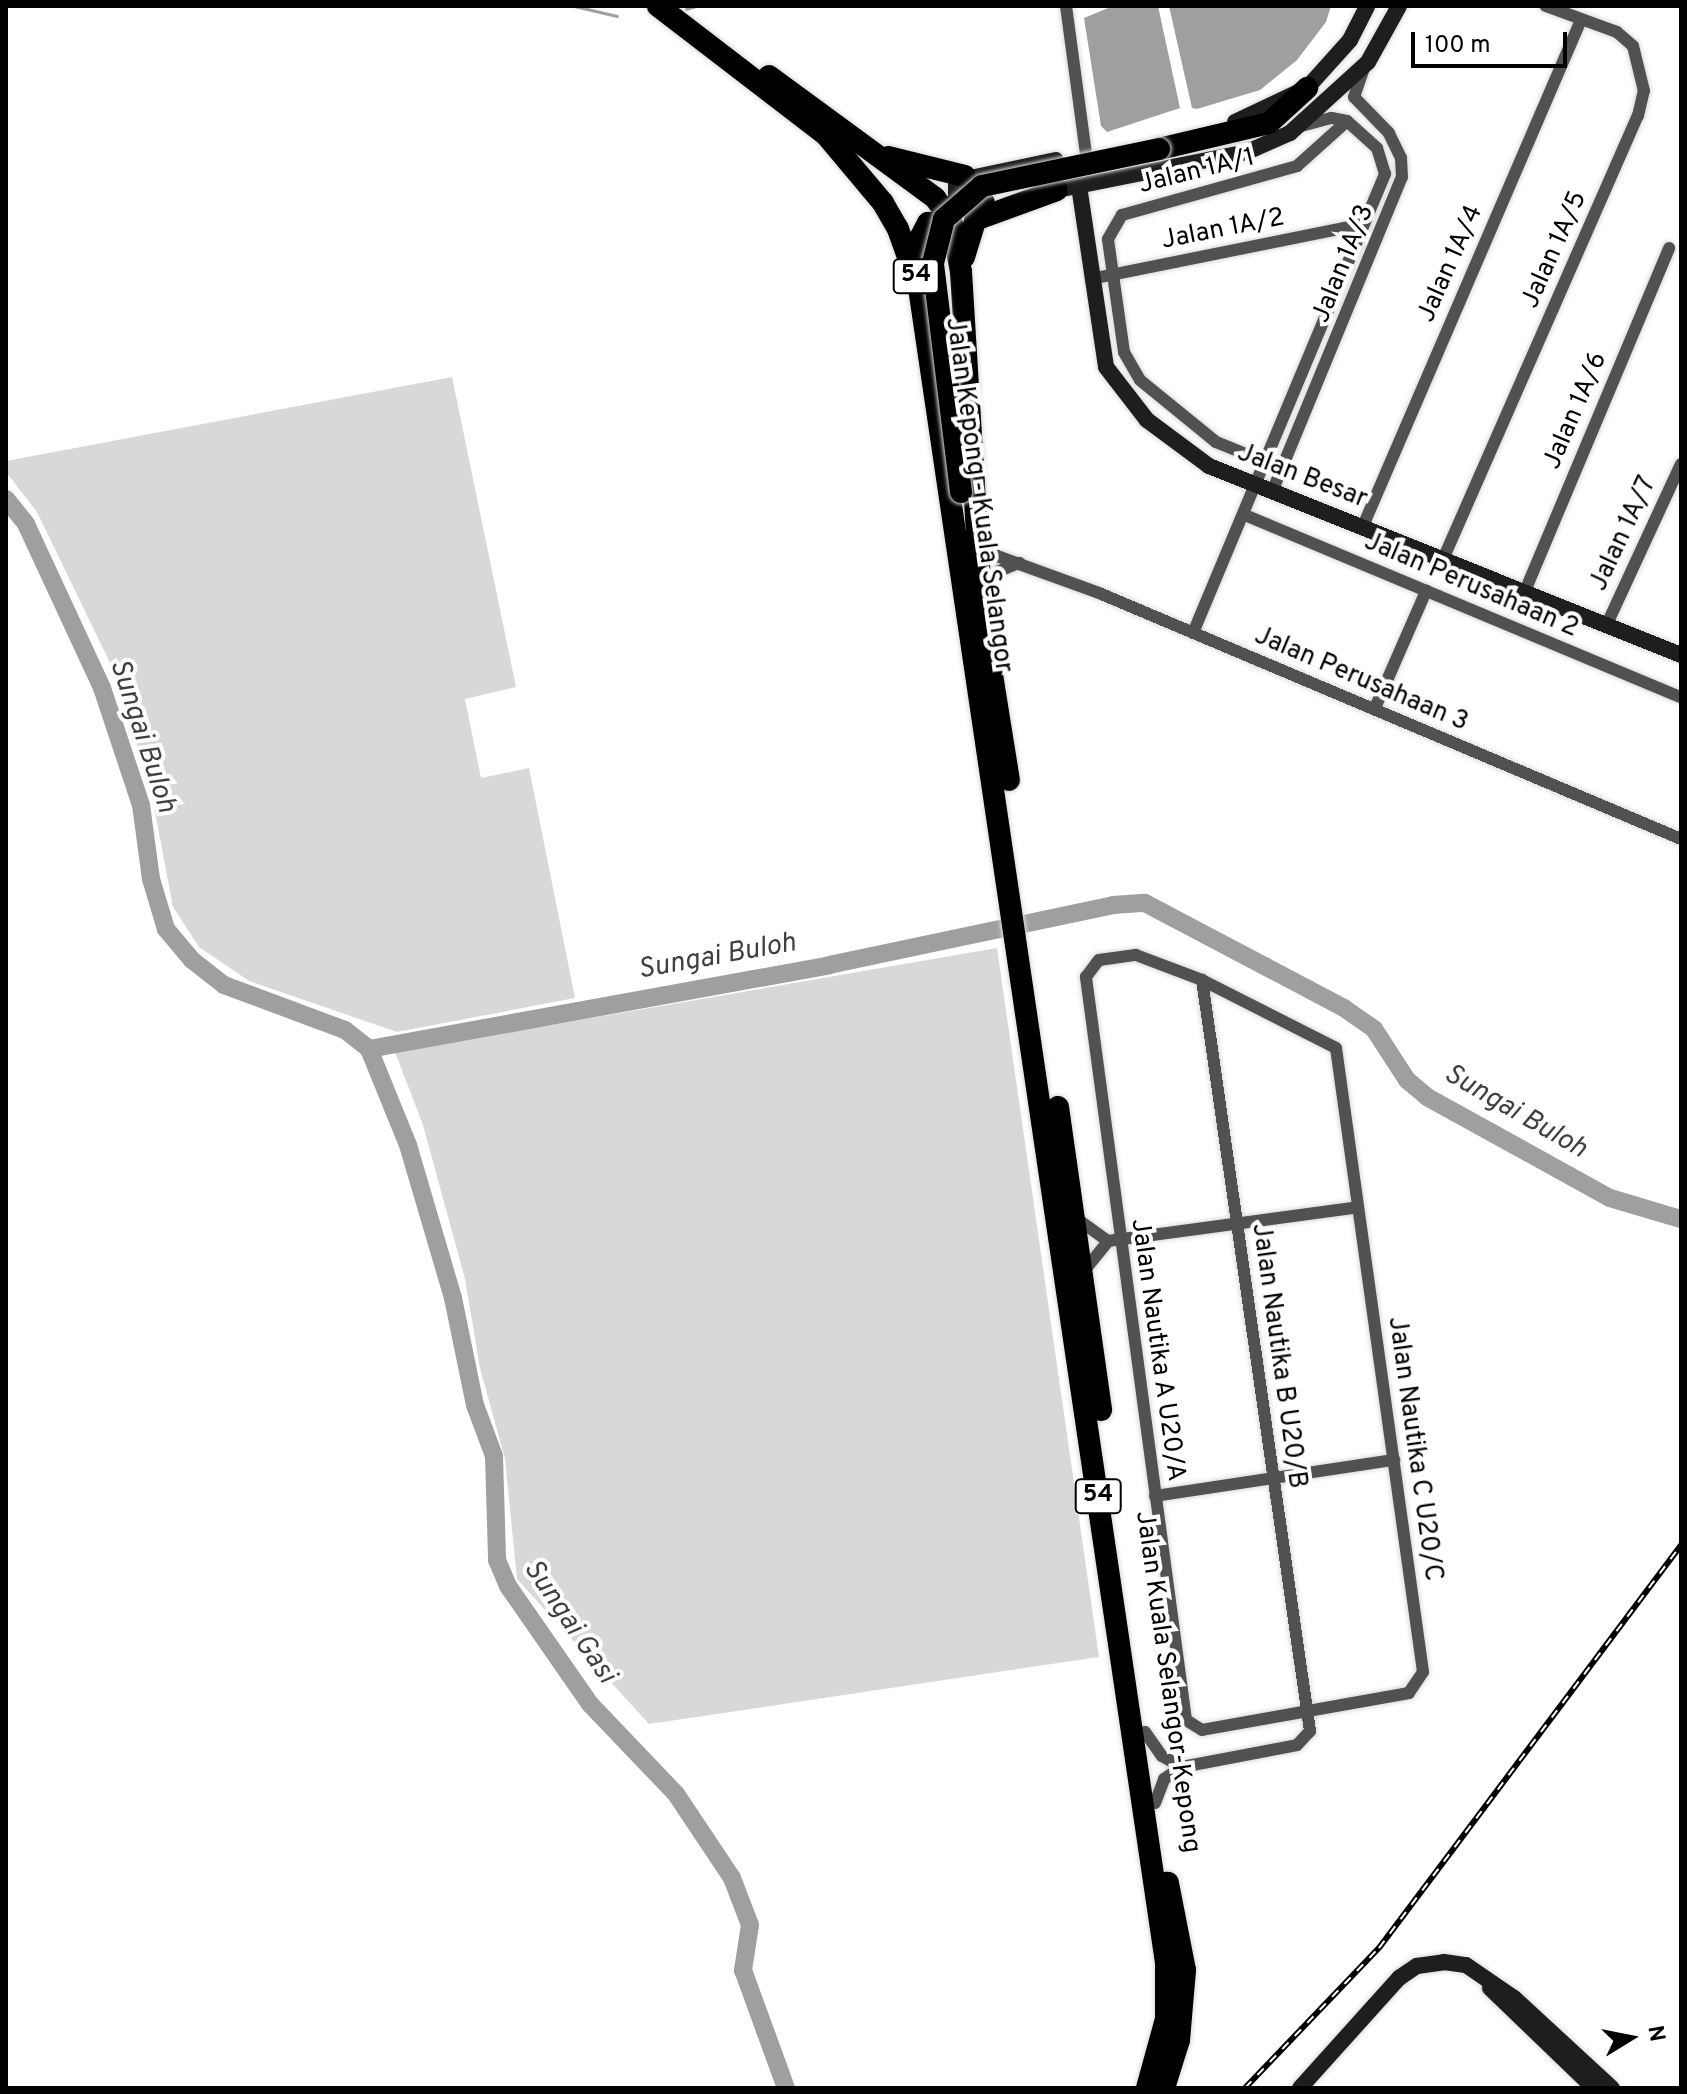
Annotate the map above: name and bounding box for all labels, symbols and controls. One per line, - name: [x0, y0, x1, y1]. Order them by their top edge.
- scale bar: [1415, 16, 1571, 66]
- text: 100 m: [1425, 31, 1491, 61]
- street label: Jalan 1A/1: [1136, 143, 1258, 201]
- street label: Jalan 1A/5: [1515, 187, 1595, 313]
- street label: Jalan 1A/3: [1306, 200, 1382, 328]
- street label: Jalan 1A/4: [1411, 201, 1491, 327]
- street label: Jalan 1A/2: [1159, 203, 1287, 257]
- road number: 54: [892, 256, 940, 296]
- street label: Jalan Kepong - Kuala Selangor: [938, 316, 1018, 674]
- street label: Jalan 1A/6: [1537, 348, 1615, 474]
- street label: Jalan Besar: [1233, 438, 1371, 516]
- street label: Jalan 1A/7: [1584, 472, 1664, 596]
- street label: Jalan Perusahaan 2: [1359, 527, 1583, 645]
- street label: Jalan Perusahaan 3: [1249, 621, 1473, 739]
- water label: Sungai Buloh: [101, 655, 183, 817]
- water label: Sungai Buloh: [635, 927, 799, 987]
- water label: Sungai Buloh: [1437, 1058, 1593, 1166]
- street label: Jalan Nautika A U20/A: [1123, 1216, 1191, 1484]
- street label: Jalan Nautika B U20/B: [1244, 1221, 1312, 1491]
- street label: Jalan Nautika C U20/C: [1380, 1315, 1448, 1583]
- road number: 54: [1074, 1476, 1122, 1516]
- street label: Jalan Kuala Selangor-Kepong: [1128, 1509, 1206, 1855]
- water label: Sungai Gasi: [515, 1554, 623, 1690]
- north arrow: [1591, 1998, 1671, 2078]
- text: N: [1640, 2024, 1670, 2044]

